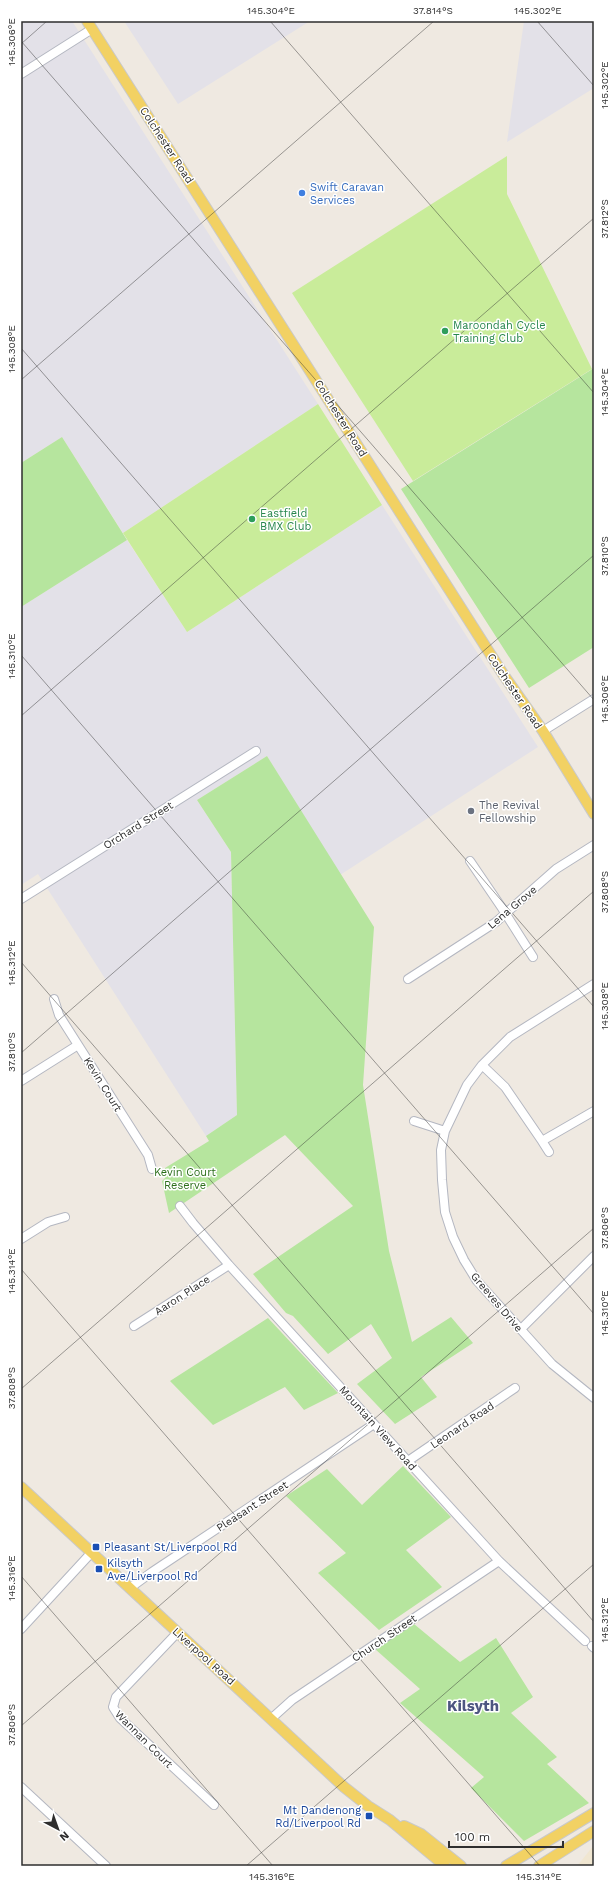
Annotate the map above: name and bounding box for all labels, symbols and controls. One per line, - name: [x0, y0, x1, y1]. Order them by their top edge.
- text: 145.304°E: [247, 5, 295, 16]
- text: 37.814°S: [413, 5, 453, 16]
- text: 145.302°E: [514, 5, 562, 16]
- text: 145.306°E: [6, 18, 17, 66]
- text: 145.302°E: [599, 61, 610, 109]
- street label: Colchester Road: [137, 105, 196, 186]
- place label: Swift Caravan Services: [310, 181, 384, 207]
- marker: Swift Caravan Services: [297, 188, 307, 198]
- text: 37.812°S: [599, 199, 610, 239]
- place label: Maroondah Cycle Training Club: [453, 319, 546, 345]
- text: 145.308°E: [6, 325, 17, 373]
- marker: Maroondah Cycle Training Club: [440, 326, 450, 336]
- text: 145.304°E: [599, 368, 610, 416]
- street label: Colchester Road: [312, 377, 370, 459]
- place label: Eastfield BMX Club: [260, 507, 312, 533]
- marker: Eastfield BMX Club: [247, 514, 257, 524]
- text: 37.810°S: [599, 536, 610, 576]
- text: 145.310°E: [6, 633, 17, 679]
- street label: Colchester Road: [484, 651, 545, 732]
- text: 145.306°E: [599, 675, 610, 723]
- street label: Orchard Street: [101, 799, 176, 852]
- place label: The Revival Fellowship: [479, 799, 540, 825]
- marker: The Revival Fellowship: [466, 806, 476, 816]
- text: 37.808°S: [599, 871, 610, 913]
- street label: Lena Grove: [485, 883, 540, 932]
- text: 145.312°E: [6, 940, 17, 986]
- text: 145.308°E: [599, 982, 610, 1030]
- text: 37.810°S: [6, 1032, 17, 1072]
- street label: Kevin Court: [81, 1055, 125, 1114]
- park label: Kevin Court Reserve: [154, 1166, 216, 1192]
- text: 37.806°S: [599, 1207, 610, 1249]
- text: 145.314°E: [6, 1248, 17, 1294]
- street label: Greeves Drive: [468, 1270, 525, 1335]
- street label: Aaron Place: [152, 1273, 213, 1318]
- text: 145.310°E: [599, 1290, 610, 1336]
- text: 37.808°S: [6, 1367, 17, 1409]
- street label: Mountain View Road: [336, 1383, 419, 1473]
- street label: Leonard Road: [428, 1399, 497, 1452]
- street label: Pleasant Street: [214, 1478, 291, 1534]
- place label: Pleasant St/Liverpool Rd: [104, 1541, 237, 1554]
- marker: Pleasant St/Liverpool Rd: [91, 1542, 101, 1552]
- text: 145.316°E: [6, 1555, 17, 1601]
- place label: Kilsyth Ave/Liverpool Rd: [107, 1557, 198, 1583]
- marker: Kilsyth Ave/Liverpool Rd: [94, 1564, 104, 1574]
- text: 145.312°E: [599, 1597, 610, 1643]
- street label: Church Street: [349, 1612, 419, 1665]
- street label: Liverpool Road: [170, 1625, 238, 1688]
- district label: Kilsyth: [447, 1697, 499, 1715]
- text: 37.806°S: [6, 1704, 17, 1746]
- street label: Wannan Court: [112, 1708, 176, 1771]
- place label: Mt Dandenong Rd/Liverpool Rd: [275, 1804, 361, 1830]
- north arrow: [38, 1809, 78, 1849]
- marker: Mt Dandenong Rd/Liverpool Rd: [364, 1811, 374, 1821]
- scale bar: [449, 1823, 563, 1849]
- text: N: [57, 1829, 72, 1844]
- text: 100 m: [455, 1830, 490, 1844]
- text: 145.316°E: [249, 1871, 295, 1882]
- text: 145.314°E: [516, 1871, 562, 1882]

